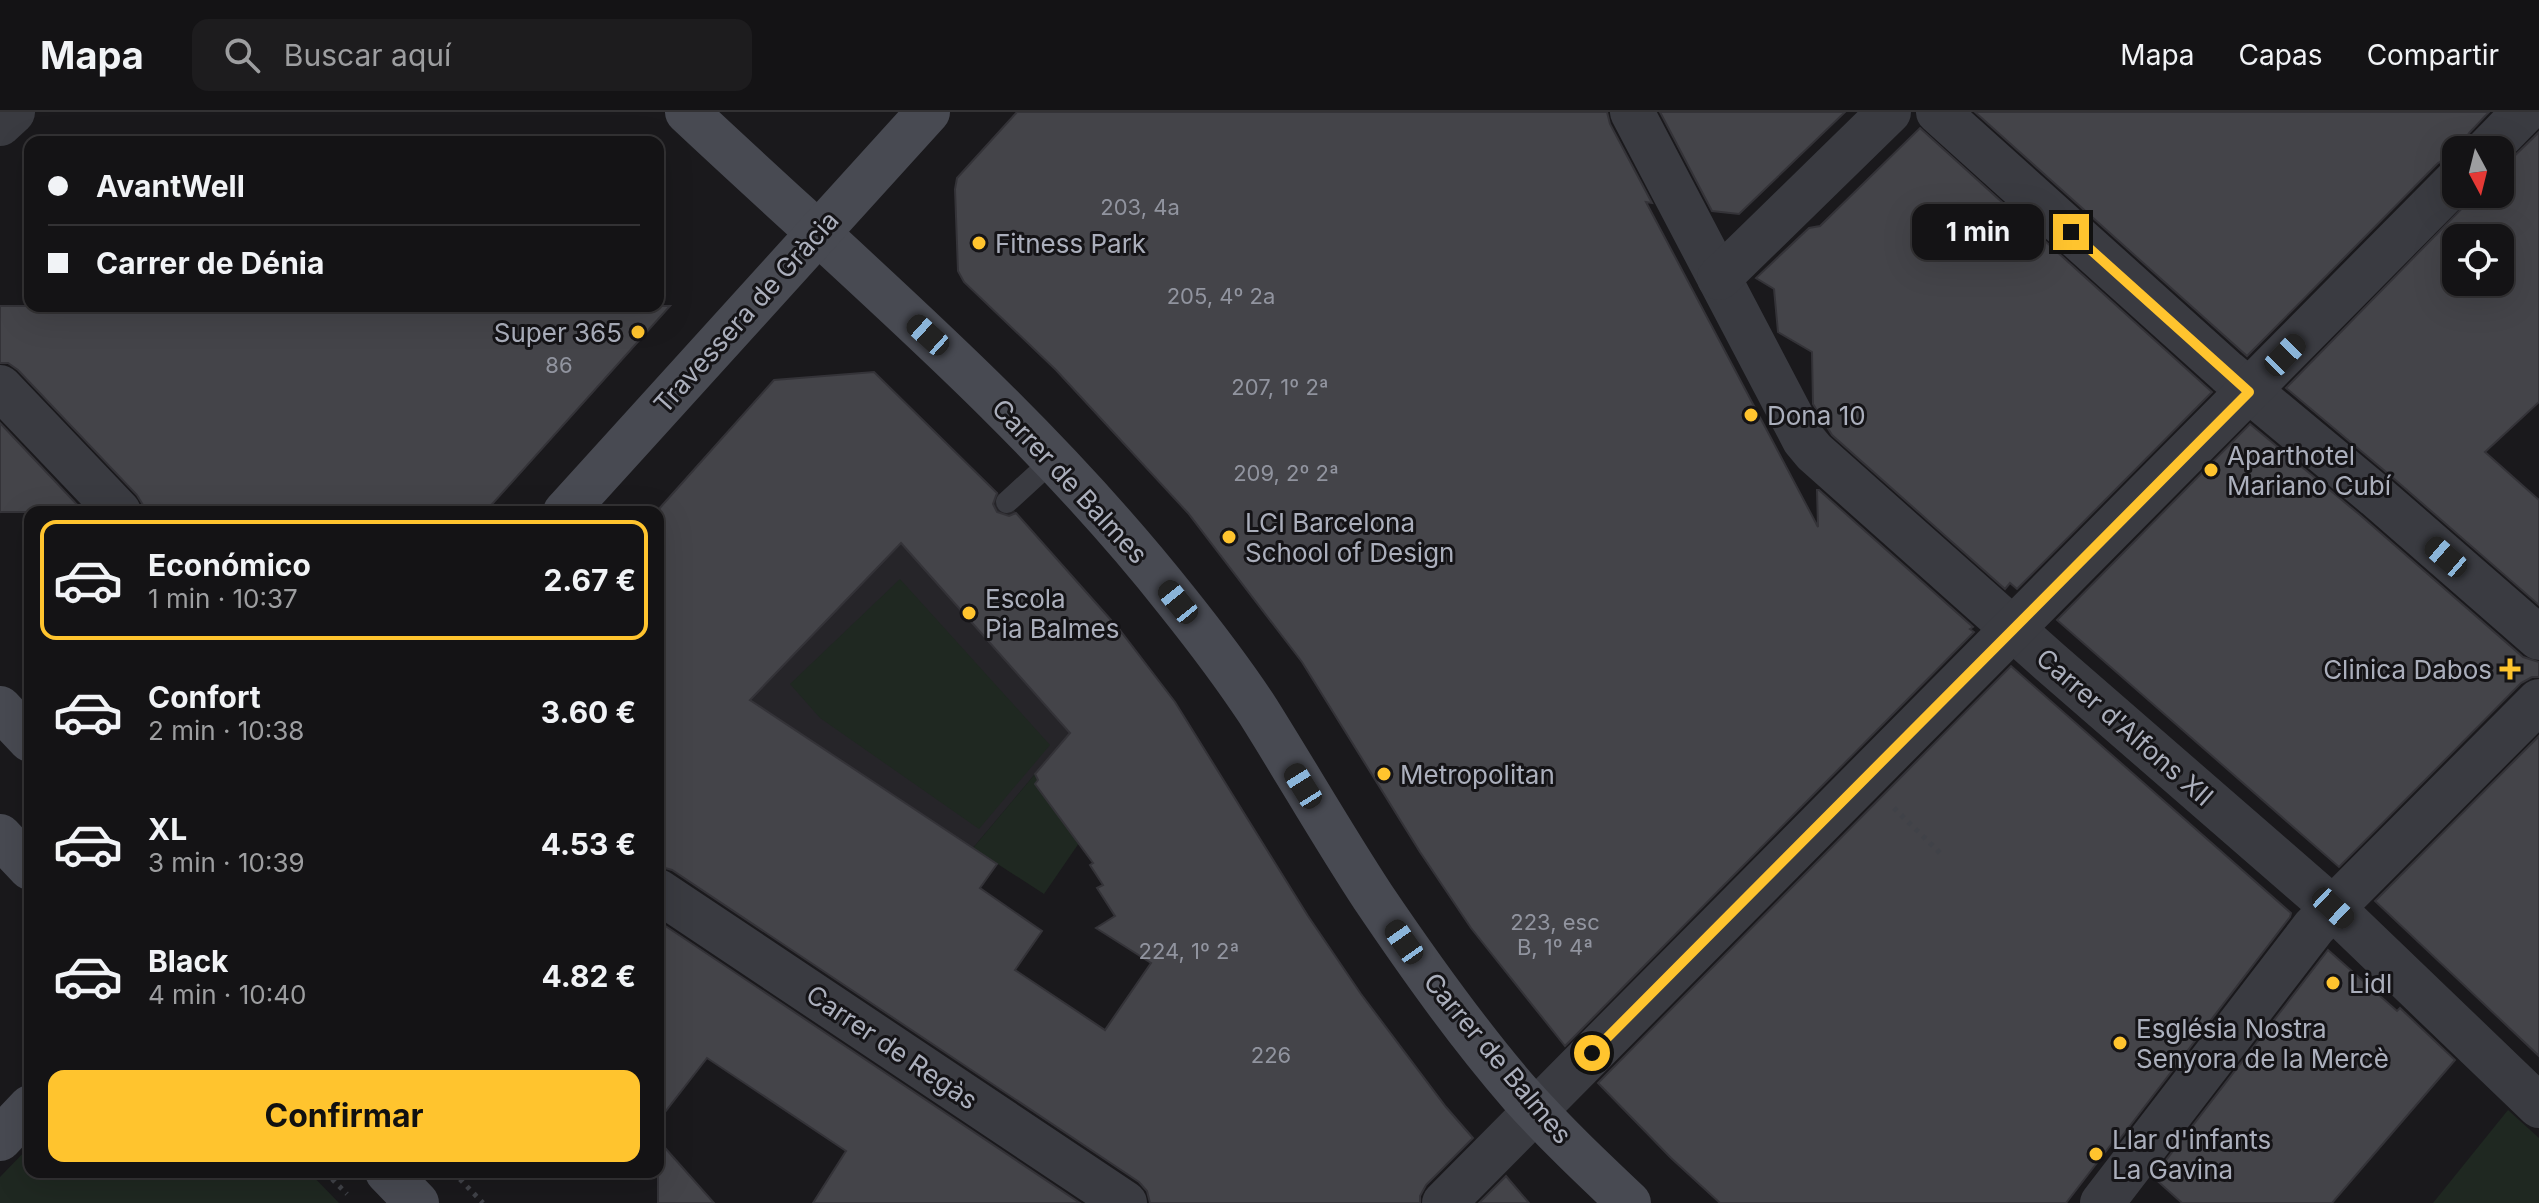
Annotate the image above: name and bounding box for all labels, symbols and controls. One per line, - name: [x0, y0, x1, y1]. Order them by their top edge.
- search box: [192, 19, 752, 91]
- text: Mapa: [40, 32, 144, 78]
- icon: search: [220, 33, 264, 77]
- text: Buscar aquí: [284, 37, 451, 73]
- text: Mapa: [2120, 38, 2195, 72]
- text: Capas: [2239, 38, 2323, 72]
- text: Compartir: [2367, 38, 2499, 72]
- north arrow: [2442, 136, 2514, 208]
- map controls: [2442, 136, 2514, 296]
- text: AvantWell: [96, 168, 245, 204]
- house number: 203, 4a: [1100, 194, 1180, 220]
- callout: 1 min: [1911, 204, 2043, 260]
- street label: Travessera de Gràcia: [647, 205, 845, 419]
- route end: [2053, 214, 2089, 250]
- text: 1 min: [1946, 216, 2010, 247]
- button: locate: [2442, 224, 2514, 296]
- place label: Fitness Park: [995, 228, 1146, 259]
- marker: Fitness Park: [970, 234, 988, 252]
- text: Carrer de Dénia: [96, 245, 324, 281]
- house number: 205, 4º 2a: [1167, 283, 1275, 309]
- car: [902, 310, 954, 360]
- place label: Super 365: [494, 317, 622, 348]
- marker: Super 365: [629, 323, 647, 341]
- car: [2260, 329, 2310, 381]
- house number: 86: [545, 352, 573, 378]
- house number: 207, 1º 2ª: [1231, 374, 1329, 400]
- street label: Carrer de Balmes: [986, 392, 1154, 570]
- place label: Dona 10: [1767, 400, 1866, 431]
- marker: Dona 10: [1742, 406, 1760, 424]
- place label: Aparthotel Mariano Cubí: [2227, 440, 2392, 501]
- house number: 209, 2º 2ª: [1233, 460, 1339, 486]
- marker: Aparthotel Mariano Cubí: [2202, 461, 2220, 479]
- place label: LCI Barcelona School of Design: [1245, 507, 1454, 568]
- marker: LCI Barcelona School of Design: [1220, 528, 1238, 546]
- car: [2420, 532, 2472, 582]
- icon: car: [52, 544, 124, 616]
- text: Económico: [148, 547, 311, 583]
- text: 2.67 €: [543, 562, 636, 598]
- car: [1154, 576, 1202, 628]
- text: 1 min · 10:37: [148, 583, 298, 614]
- place label: Escola Pia Balmes: [985, 583, 1119, 644]
- marker: Escola Pia Balmes: [960, 604, 978, 622]
- street label: Carrer d'Alfons XII: [2030, 642, 2220, 812]
- place label: Clinica Dabos: [2323, 654, 2492, 685]
- marker: Clinica Dabos: [2499, 658, 2521, 680]
- icon: car: [52, 676, 124, 748]
- text: Confort: [148, 679, 261, 715]
- text: 3.60 €: [541, 694, 636, 730]
- text: 2 min · 10:38: [148, 715, 304, 746]
- car: [1280, 759, 1326, 813]
- place label: Metropolitan: [1400, 759, 1555, 790]
- marker: Metropolitan: [1375, 765, 1393, 783]
- icon: car: [52, 808, 124, 880]
- text: XL: [148, 811, 187, 847]
- text: 4.53 €: [541, 826, 636, 862]
- text: 3 min · 10:39: [148, 847, 305, 878]
- car: [2307, 883, 2359, 933]
- house number: 223, esc B, 1º 4ª: [1510, 909, 1600, 960]
- car: [1380, 915, 1428, 969]
- house number: 224, 1º 2ª: [1139, 938, 1239, 964]
- icon: car: [52, 940, 124, 1012]
- text: Black: [148, 943, 228, 979]
- text: 4.82 €: [541, 958, 636, 994]
- street label: Carrer de Balmes: [1418, 966, 1578, 1150]
- place label: Lidl: [2349, 968, 2392, 999]
- marker: Lidl: [2324, 974, 2342, 992]
- street label: Carrer de Regàs: [801, 978, 983, 1116]
- text: 4 min · 10:40: [148, 979, 306, 1010]
- place label: Església Nostra Senyora de la Mercè: [2136, 1013, 2389, 1074]
- marker: Església Nostra Senyora de la Mercè: [2111, 1034, 2129, 1052]
- route start: [1574, 1035, 1610, 1071]
- house number: 226: [1251, 1042, 1291, 1068]
- button: Confirmar: [48, 1070, 640, 1162]
- place label: Llar d'infants La Gavina: [2112, 1124, 2271, 1185]
- marker: Llar d'infants La Gavina: [2087, 1145, 2105, 1163]

